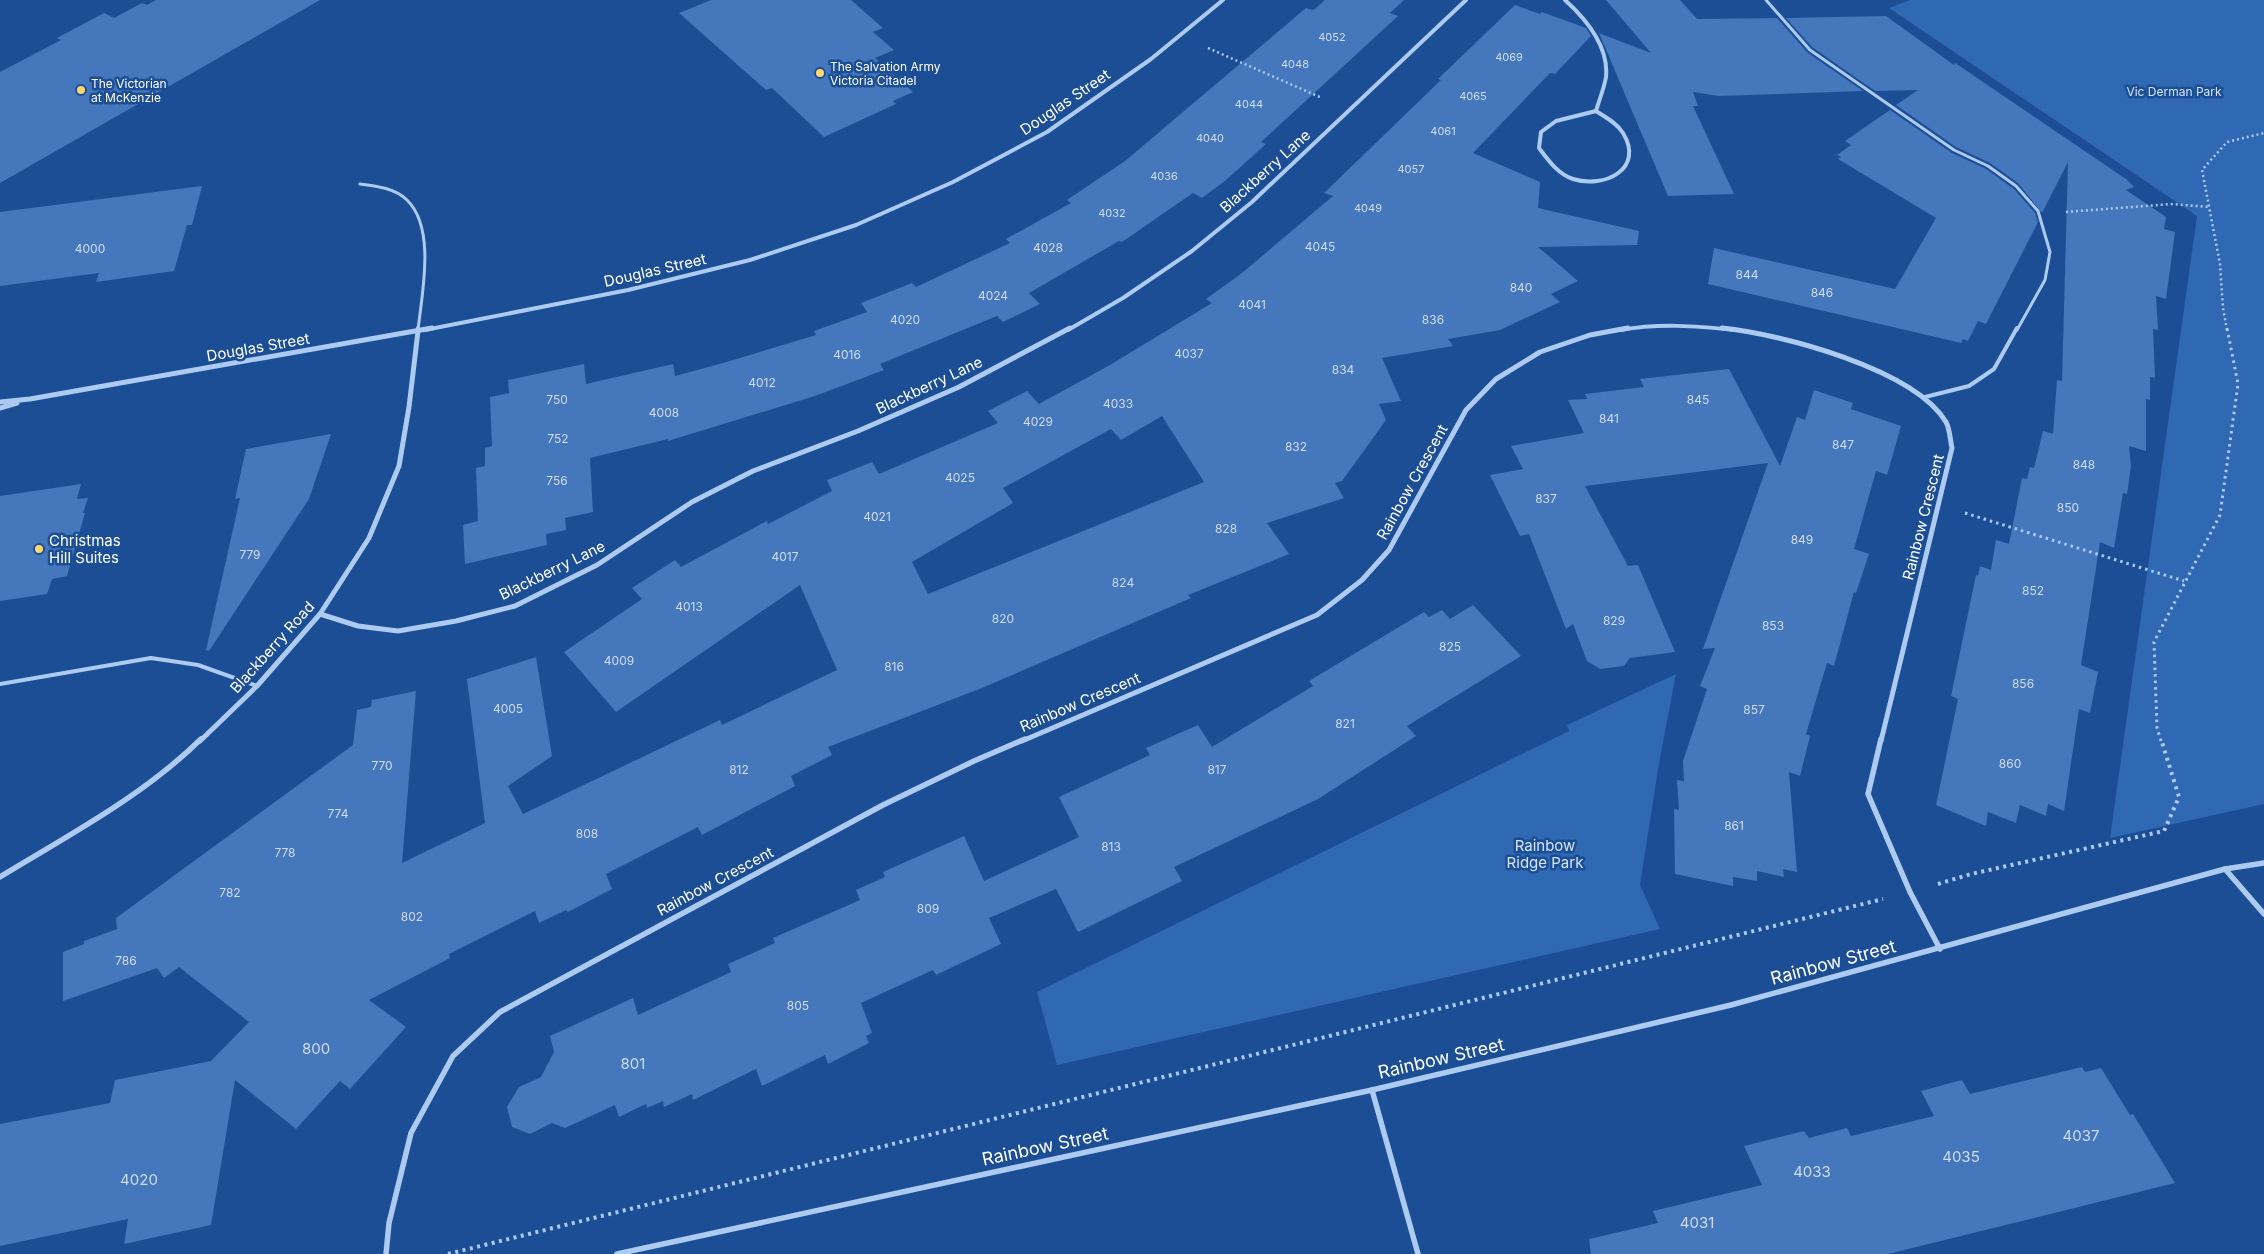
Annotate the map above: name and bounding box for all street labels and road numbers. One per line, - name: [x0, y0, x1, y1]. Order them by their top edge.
- street label: Douglas Street: [1016, 65, 1114, 139]
- street label: Blackberry Lane: [1216, 125, 1314, 217]
- street label: Douglas Street: [602, 249, 708, 291]
- street label: Douglas Street: [205, 329, 311, 365]
- street label: Blackberry Lane: [873, 352, 985, 418]
- street label: Rainbow Crescent: [1372, 421, 1452, 543]
- street label: Rainbow Crescent: [1898, 452, 1948, 582]
- street label: Blackberry Lane: [496, 536, 608, 604]
- street label: Blackberry Road: [226, 597, 318, 697]
- street label: Rainbow Crescent: [1017, 668, 1143, 736]
- street label: Rainbow Crescent: [654, 842, 776, 920]
- street label: Rainbow Street: [1768, 935, 1898, 989]
- street label: Rainbow Street: [1376, 1033, 1506, 1083]
- street label: Rainbow Street: [980, 1122, 1110, 1170]

